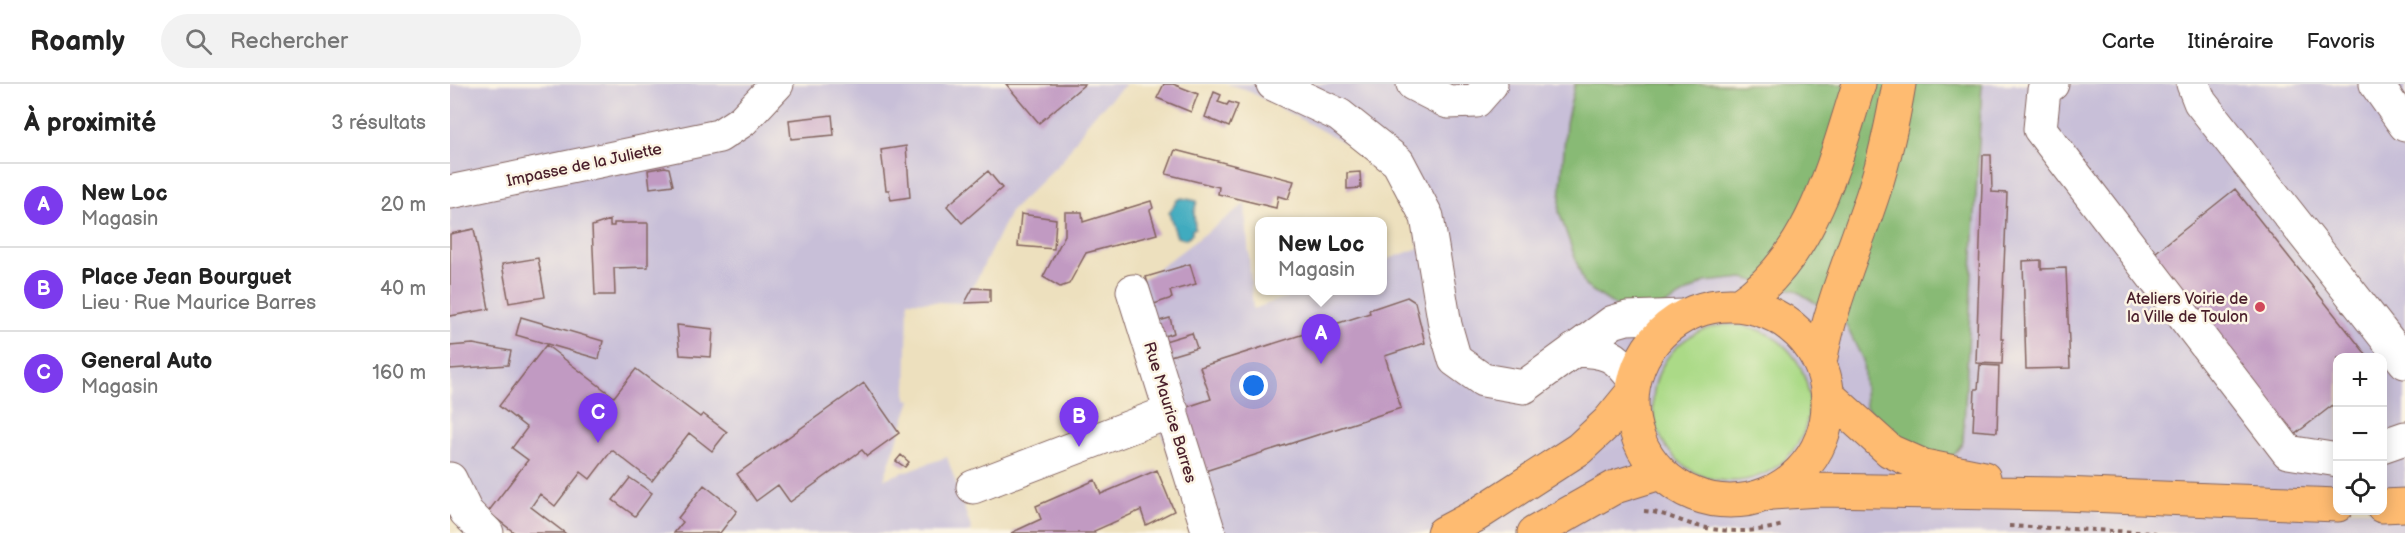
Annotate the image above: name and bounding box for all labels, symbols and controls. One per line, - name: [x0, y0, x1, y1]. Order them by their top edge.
- search box: [161, 14, 581, 68]
- text: Roamly: [30, 25, 125, 58]
- icon: search: [182, 25, 215, 58]
- text: Rechercher: [230, 28, 348, 55]
- text: Carte: [2102, 29, 2155, 54]
- text: Itinéraire: [2188, 29, 2274, 54]
- text: Favoris: [2307, 29, 2375, 54]
- text: À proximité: [24, 108, 156, 139]
- text: 3 résultats: [331, 111, 426, 135]
- street label: Impasse de la Juliette: [505, 140, 664, 191]
- text: New Loc: [81, 180, 167, 207]
- text: A: [37, 193, 50, 217]
- text: 20 m: [381, 193, 426, 217]
- text: Magasin: [81, 207, 158, 231]
- popup: [1255, 217, 1387, 295]
- text: New Loc: [1278, 231, 1364, 258]
- text: Magasin: [1278, 258, 1355, 282]
- text: Place Jean Bourguet: [81, 264, 291, 291]
- text: B: [36, 277, 51, 301]
- text: 40 m: [380, 277, 426, 301]
- place label: Ateliers Voirie de la Ville de Toulon: [2127, 290, 2249, 327]
- text: Lieu · Rue Maurice Barres: [81, 291, 316, 315]
- marker: Ateliers Voirie de la Ville de Toulon: [2253, 300, 2267, 314]
- pin: A: [1302, 314, 1340, 364]
- street label: Rue Maurice Barres: [1139, 340, 1200, 485]
- text: General Auto: [81, 348, 212, 375]
- map controls: [2333, 353, 2387, 515]
- button: +: [2333, 353, 2387, 407]
- text: C: [36, 361, 51, 385]
- text: 160 m: [372, 361, 426, 385]
- your location: [1239, 371, 1268, 400]
- text: Magasin: [81, 375, 158, 399]
- pin: C: [578, 394, 618, 443]
- pin: B: [1060, 398, 1098, 447]
- button: −: [2333, 407, 2387, 461]
- button: locate: [2333, 461, 2387, 515]

